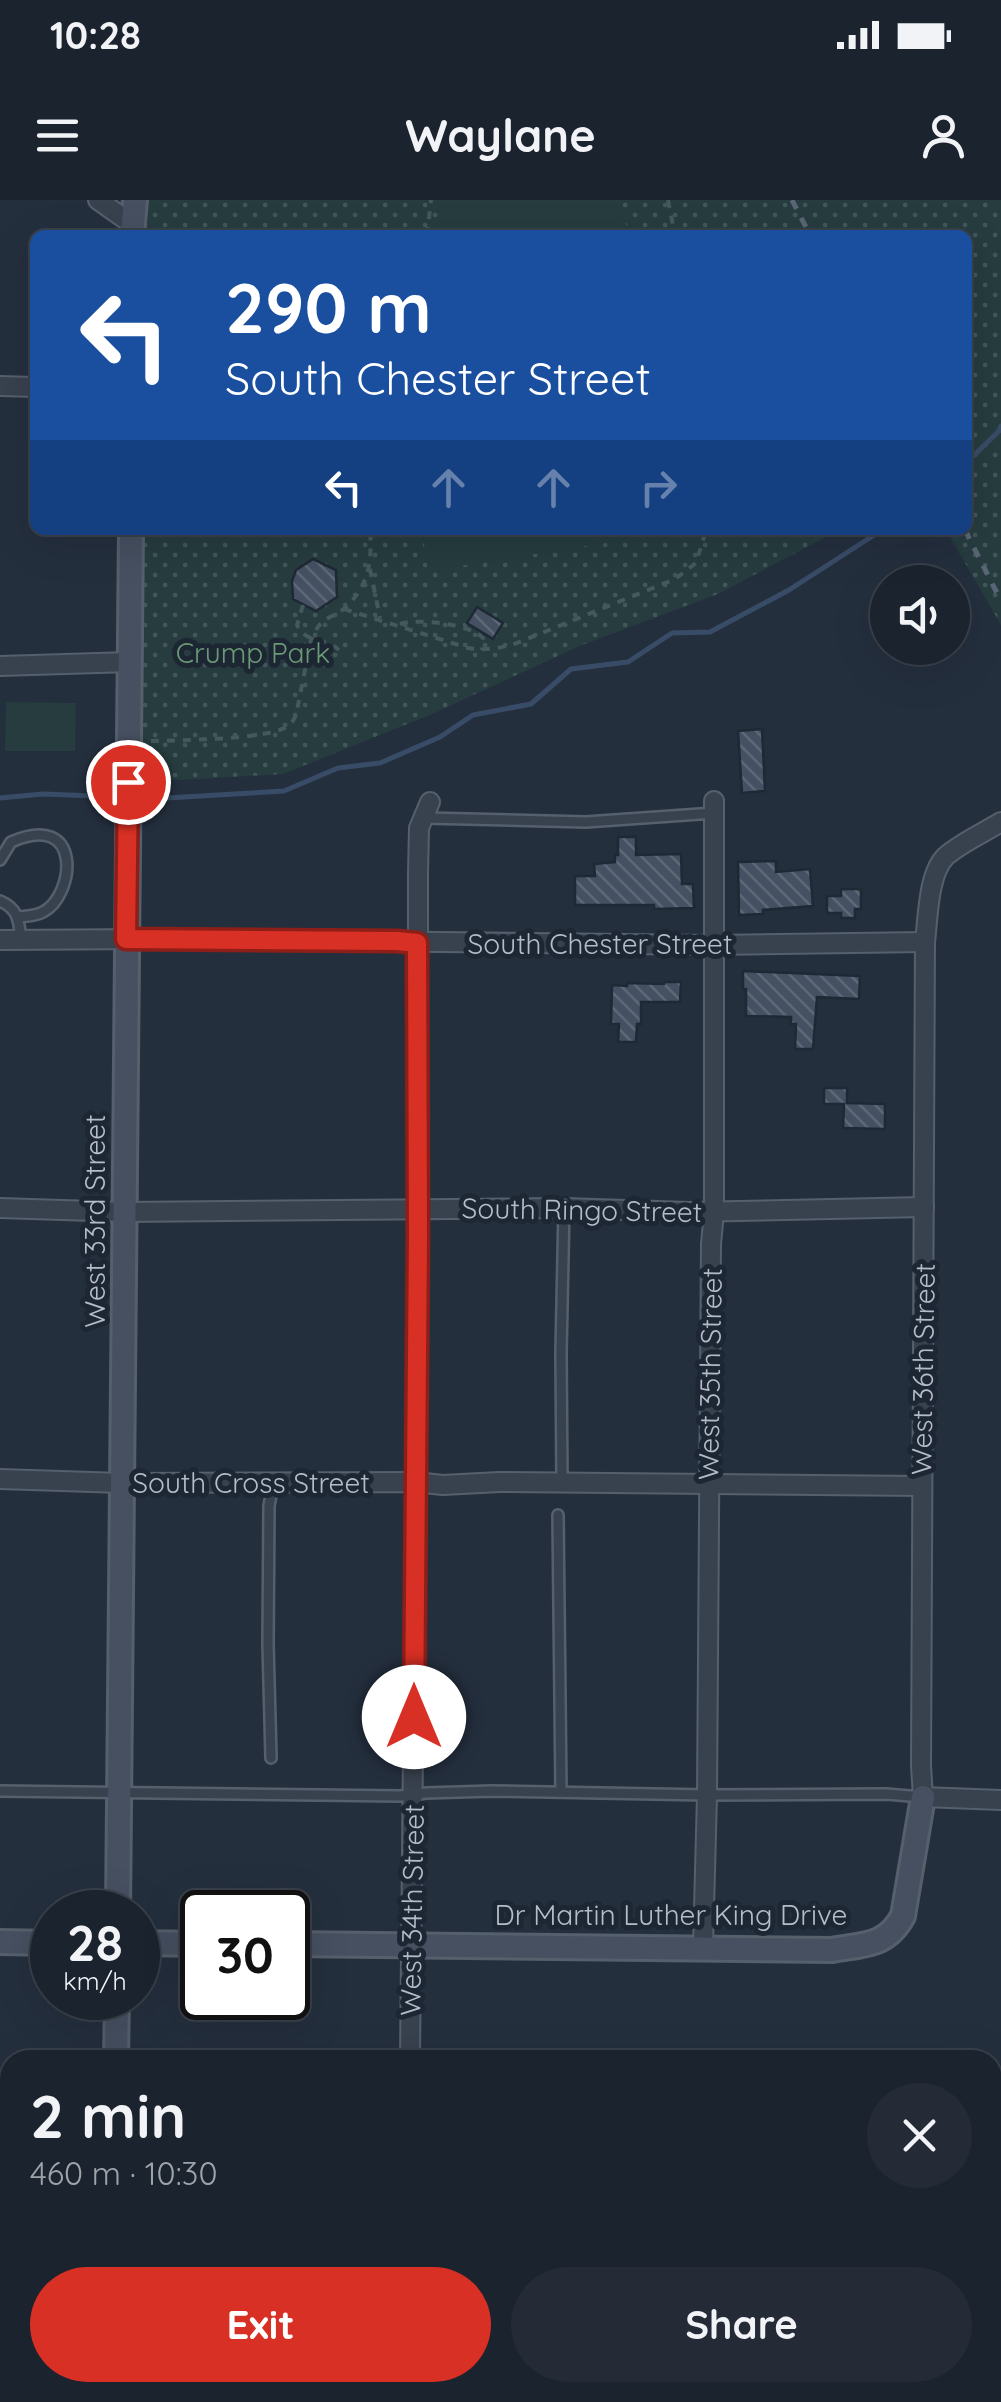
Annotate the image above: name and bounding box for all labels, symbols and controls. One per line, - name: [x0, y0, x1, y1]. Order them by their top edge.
- text: 10:28: [50, 11, 141, 59]
- text: Waylane: [405, 107, 596, 163]
- icon: menu: [30, 108, 85, 163]
- icon: person: [916, 108, 971, 163]
- text: 290 m: [225, 263, 432, 351]
- icon: left: [60, 270, 190, 400]
- text: South Chester Street: [225, 350, 651, 406]
- icon: left: [316, 460, 371, 515]
- icon: ahead: [421, 460, 476, 515]
- icon: ahead: [526, 460, 581, 515]
- icon: right: [631, 460, 686, 515]
- map controls: [870, 565, 970, 665]
- button: sound: [870, 565, 970, 665]
- park label: Crump Park: [176, 635, 330, 670]
- pin: [86, 740, 171, 825]
- icon: arrive: [101, 755, 156, 810]
- street label: South Chester Street: [468, 926, 732, 961]
- street label: West 33rd Street: [77, 1114, 112, 1328]
- street label: South Ringo Street: [461, 1190, 703, 1229]
- street label: West 36th Street: [903, 1263, 942, 1475]
- street label: West 35th Street: [690, 1268, 729, 1480]
- street label: South Cross Street: [132, 1465, 370, 1500]
- position arrow: [362, 1665, 466, 1769]
- street label: West 34th Street: [392, 1804, 431, 2016]
- speed limit sign: 30: [180, 1890, 310, 2020]
- street label: Dr Martin Luther King Drive: [495, 1897, 847, 1932]
- text: 28: [67, 1911, 123, 1974]
- text: km/h: [63, 1965, 127, 1996]
- text: 2 min: [30, 2078, 186, 2153]
- button: close: [867, 2083, 972, 2188]
- text: 460 m · 10:30: [30, 2153, 217, 2193]
- button: Exit: [30, 2267, 491, 2382]
- button: Share: [511, 2267, 972, 2382]

